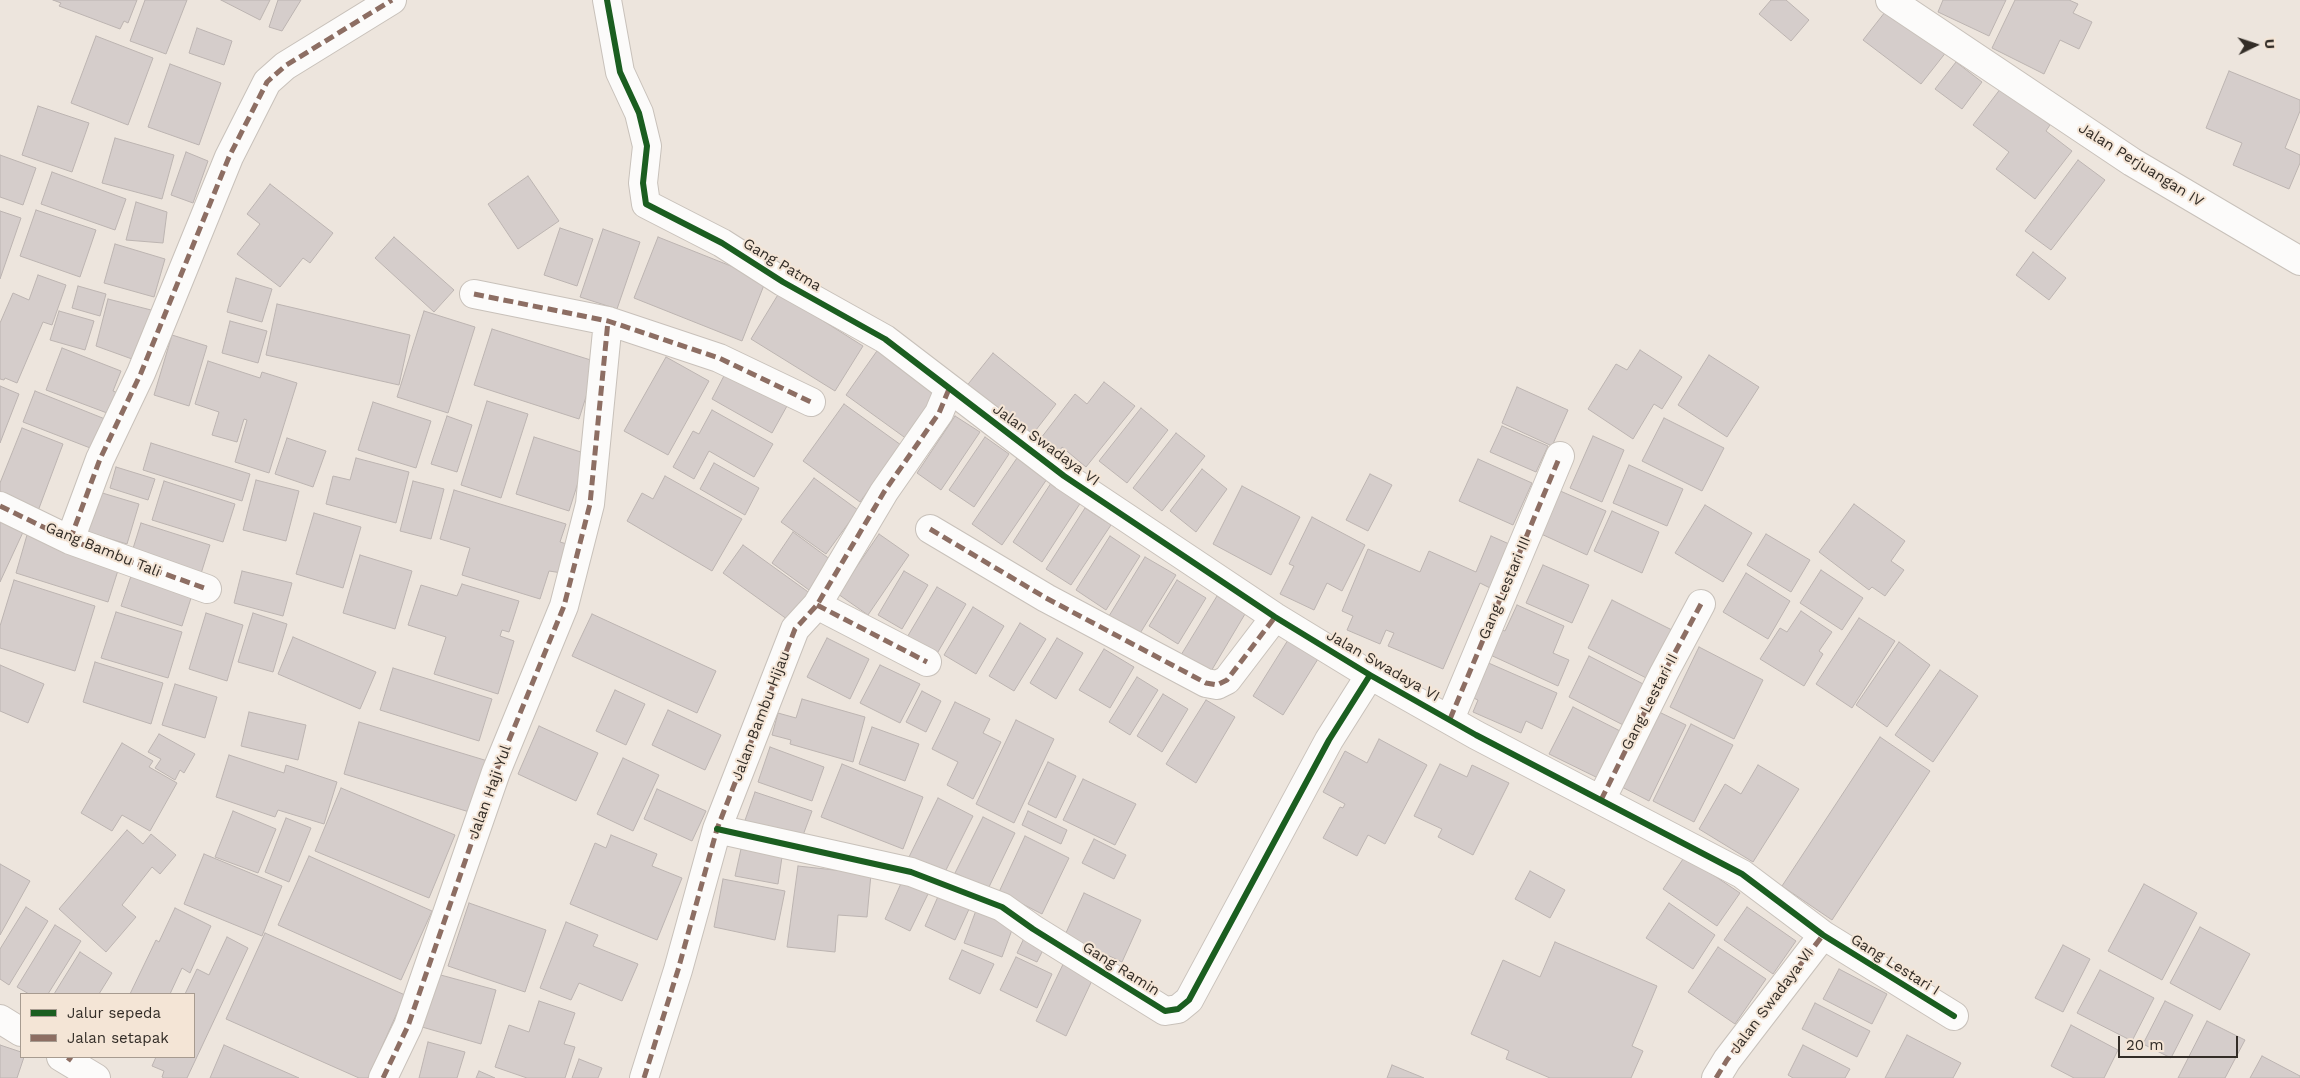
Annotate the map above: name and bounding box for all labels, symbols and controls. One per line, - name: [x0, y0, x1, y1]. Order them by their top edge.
- north arrow: [2230, 20, 2280, 70]
- text: U: [2262, 38, 2278, 49]
- street label: Jalan Perjuangan IV: [2075, 119, 2207, 211]
- street label: Gang Patma: [740, 235, 824, 295]
- street label: Jalan Swadaya VI: [989, 400, 1103, 490]
- street label: Gang Bambu Tali: [43, 519, 163, 581]
- street label: Gang Lestari III: [1475, 534, 1535, 642]
- street label: Jalan Swadaya VI: [1323, 626, 1443, 706]
- street label: Jalan Bambu Hijau: [728, 649, 794, 783]
- street label: Gang Lestari II: [1618, 651, 1682, 753]
- street label: Jalan Haji Yul: [465, 743, 515, 841]
- street label: Gang Lestari I: [1847, 930, 1943, 1000]
- street label: Gang Ramin: [1079, 938, 1163, 1000]
- street label: Jalan Swadaya VI: [1726, 945, 1818, 1057]
- legend: [20, 993, 195, 1058]
- text: Jalur sepeda: [67, 1004, 161, 1022]
- scale bar: [2120, 1026, 2240, 1058]
- text: Jalan setapak: [67, 1029, 169, 1047]
- text: 20 m: [2126, 1036, 2164, 1054]

